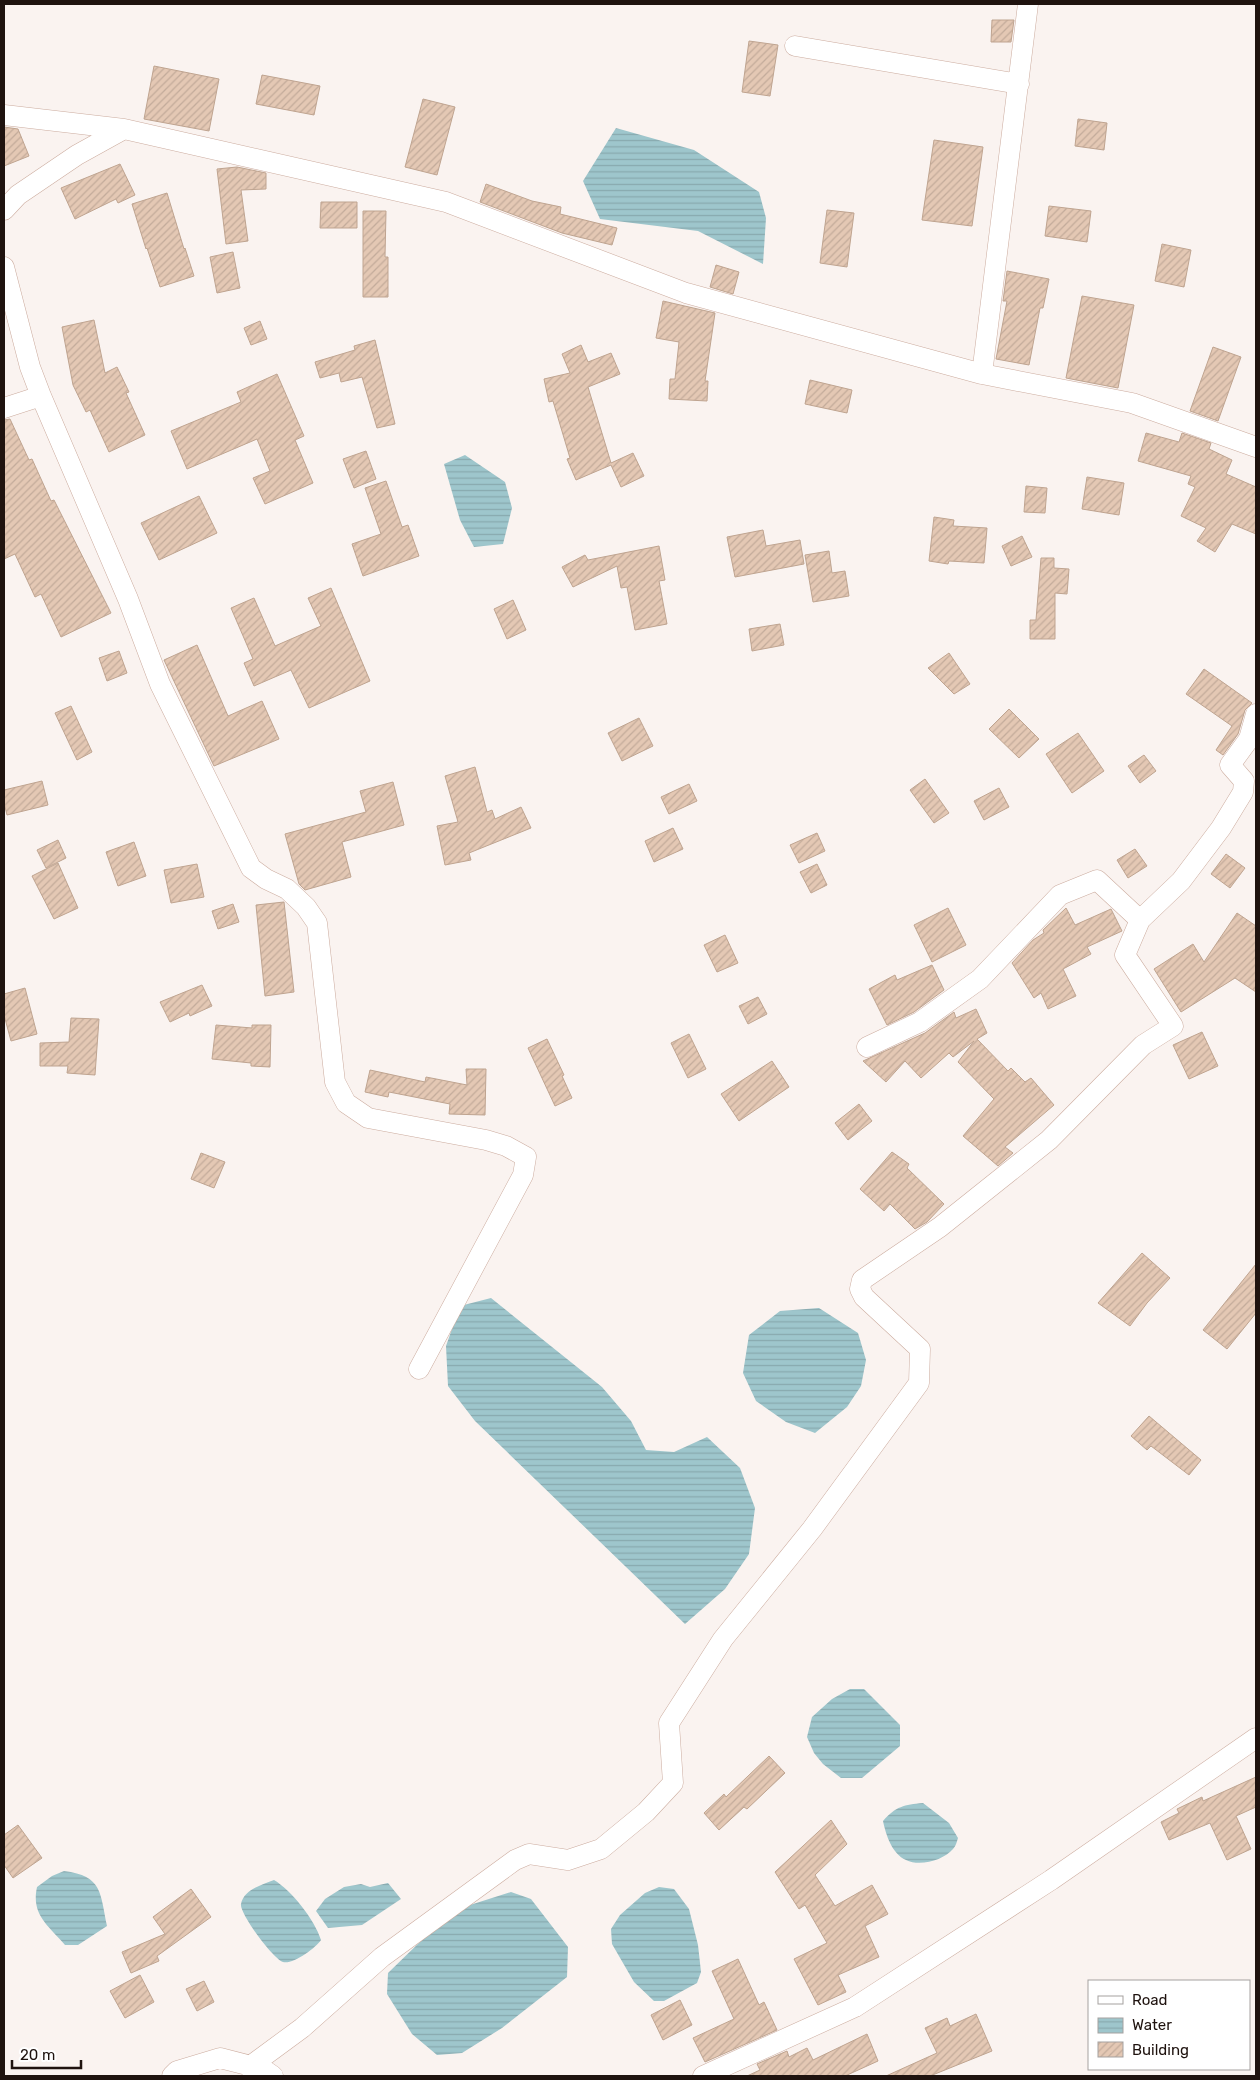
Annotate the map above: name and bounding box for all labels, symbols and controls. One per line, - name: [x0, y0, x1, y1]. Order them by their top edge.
- legend: [1088, 1980, 1250, 2070]
- text: Road: [1132, 1991, 1168, 2009]
- text: Water: [1132, 2016, 1172, 2034]
- scale bar: [12, 2038, 81, 2070]
- text: Building: [1132, 2041, 1189, 2059]
- text: 20 m: [20, 2046, 55, 2064]

